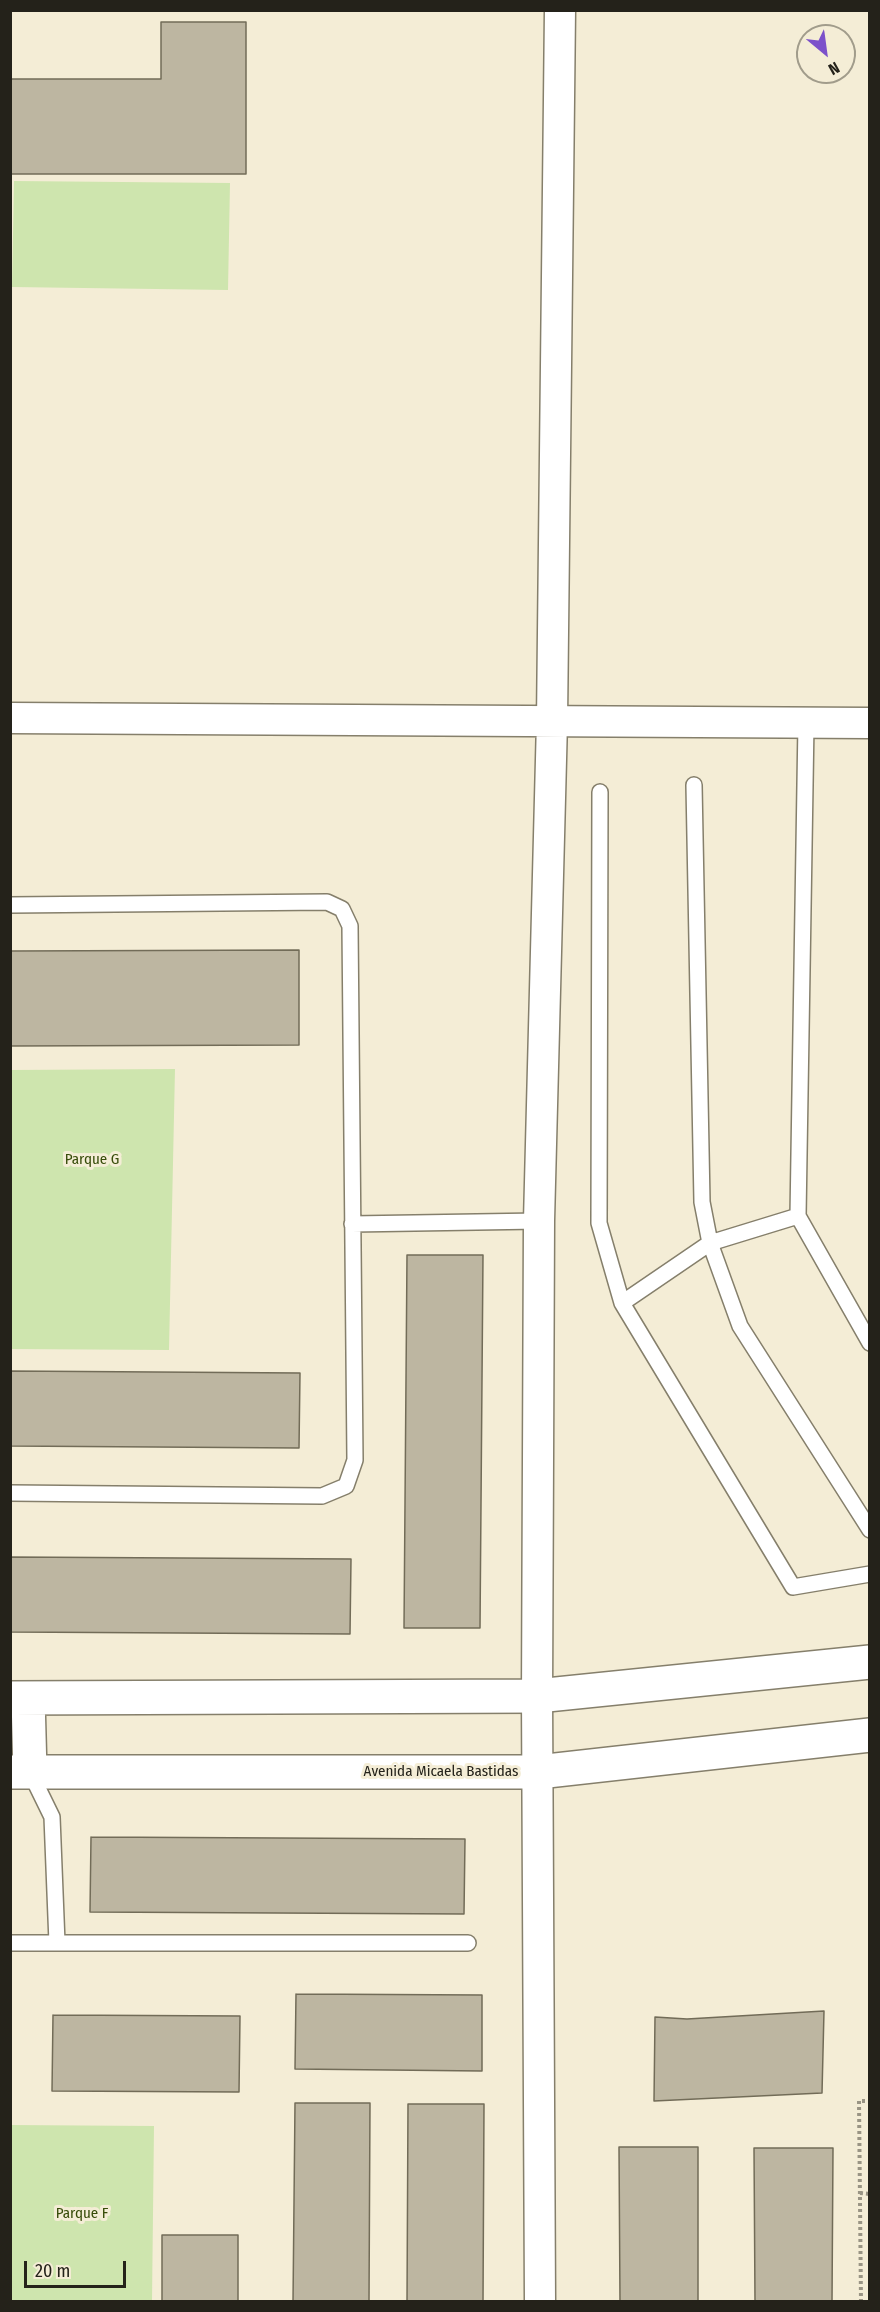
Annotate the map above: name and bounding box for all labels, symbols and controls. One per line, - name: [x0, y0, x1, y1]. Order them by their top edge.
- north arrow: [796, 24, 856, 84]
- text: N: [825, 58, 843, 79]
- park label: Parque G: [65, 1151, 119, 1169]
- street label: Avenida Micaela Bastidas: [364, 1763, 518, 1781]
- park label: Parque F: [56, 2205, 108, 2223]
- scale bar: [27, 2249, 129, 2287]
- text: 20 m: [35, 2260, 70, 2282]

